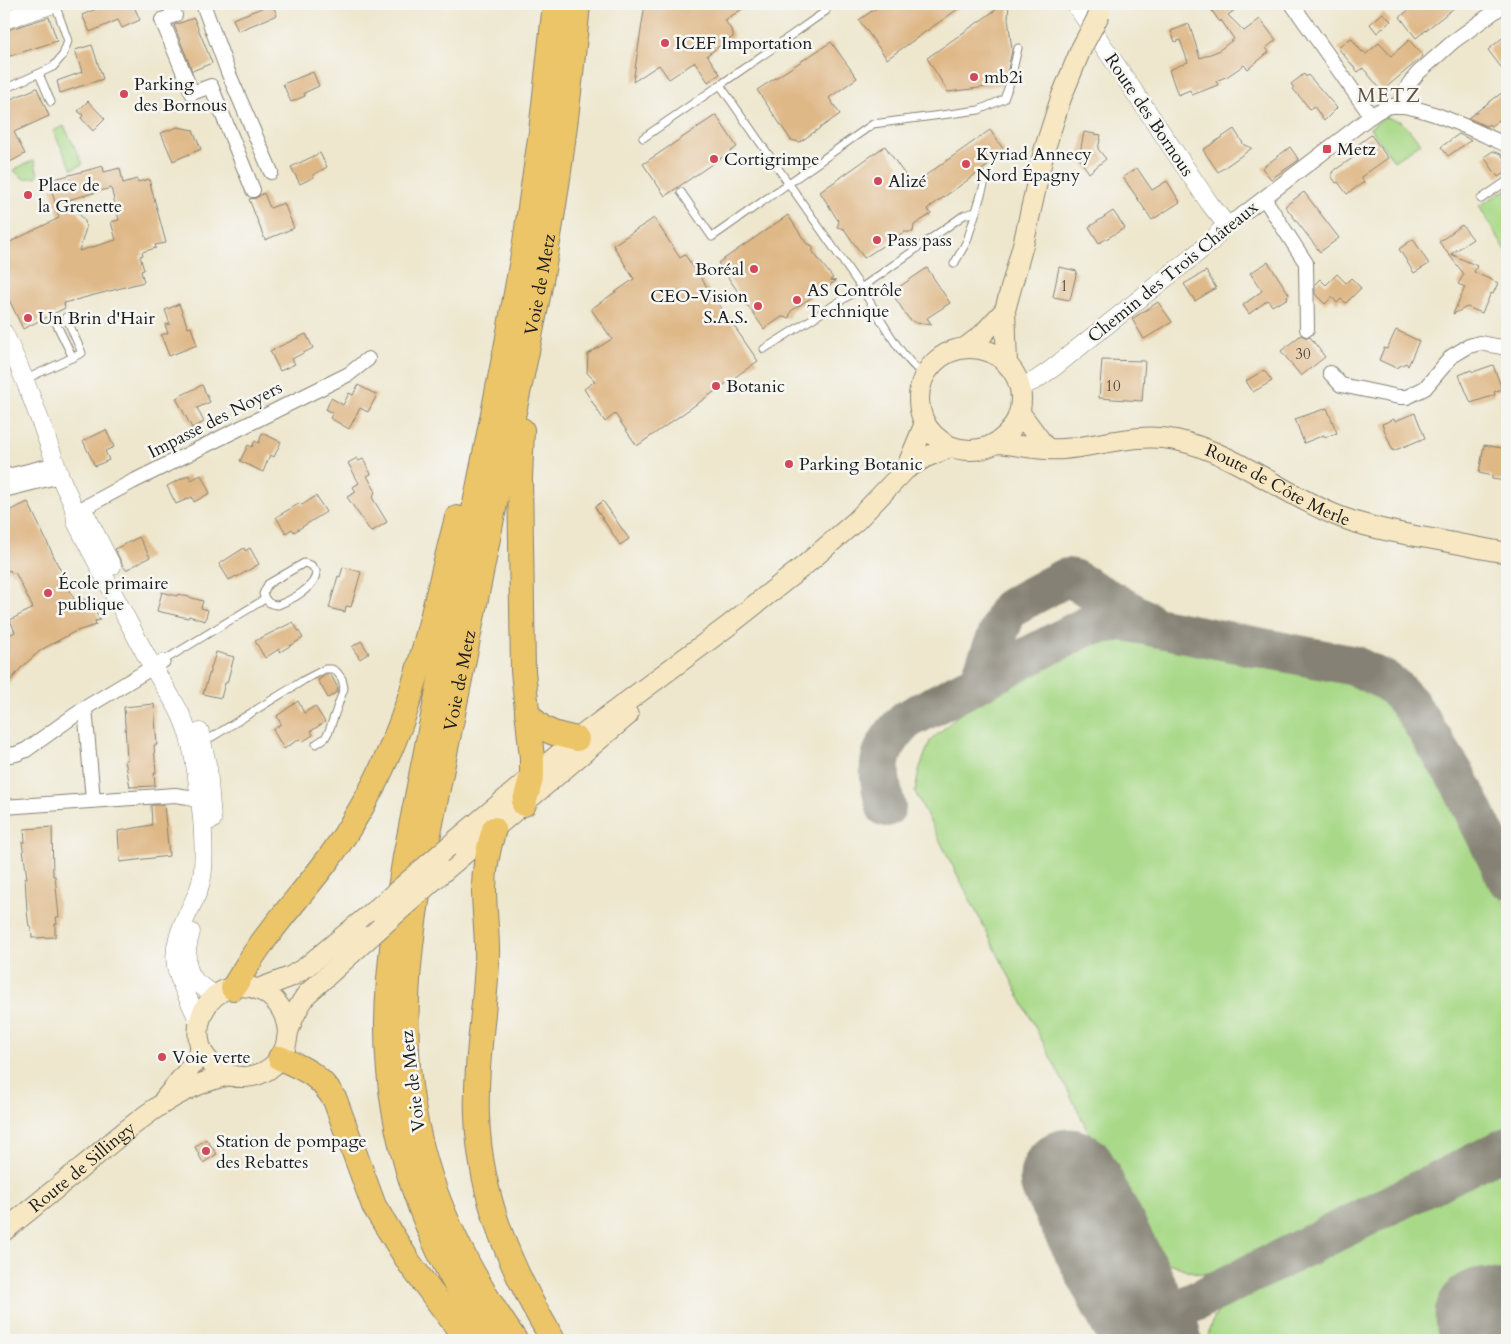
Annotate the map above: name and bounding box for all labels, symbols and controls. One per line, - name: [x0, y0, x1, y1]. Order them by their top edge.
- place label: ICEF Importation: [675, 31, 813, 56]
- marker: ICEF Importation: [659, 37, 671, 49]
- street label: Route des Bornous: [1098, 48, 1200, 182]
- place label: mb2i: [984, 65, 1023, 90]
- marker: mb2i: [968, 71, 980, 83]
- place label: Parking des Bornous: [134, 72, 227, 118]
- district label: METZ: [1357, 82, 1421, 109]
- marker: Parking des Bornous: [118, 88, 130, 100]
- place label: Metz: [1337, 137, 1376, 162]
- place label: Kyriad Annecy Nord Épagny: [976, 142, 1092, 188]
- marker: Metz: [1321, 143, 1333, 155]
- place label: Cortigrimpe: [724, 147, 820, 172]
- marker: Cortigrimpe: [708, 153, 720, 165]
- marker: Kyriad Annecy Nord Épagny: [960, 158, 972, 170]
- place label: Alizé: [888, 169, 927, 194]
- place label: Place de la Grenette: [38, 173, 122, 219]
- marker: Alizé: [872, 175, 884, 187]
- marker: Place de la Grenette: [22, 189, 34, 201]
- street label: Chemin des Trois Châteaux: [1082, 195, 1264, 349]
- place label: Pass pass: [887, 228, 952, 253]
- street label: Voie de Metz: [518, 232, 562, 337]
- marker: Pass pass: [871, 234, 883, 246]
- place label: Boréal: [695, 257, 744, 282]
- marker: Boréal: [748, 263, 760, 275]
- house number: 1: [1060, 276, 1068, 296]
- place label: AS Contrôle Technique: [807, 278, 902, 324]
- place label: CEO-Vision S.A.S.: [650, 284, 749, 330]
- marker: AS Contrôle Technique: [791, 294, 803, 306]
- marker: CEO-Vision S.A.S.: [752, 300, 764, 312]
- place label: Un Brin d'Hair: [38, 306, 155, 331]
- marker: Un Brin d'Hair: [22, 312, 34, 324]
- house number: 30: [1295, 344, 1311, 364]
- place label: Botanic: [726, 374, 785, 399]
- street label: Impasse des Noyers: [144, 375, 286, 465]
- house number: 10: [1105, 376, 1121, 396]
- marker: Botanic: [710, 380, 722, 392]
- street label: Route de Côte Merle: [1201, 437, 1354, 532]
- place label: Parking Botanic: [799, 452, 923, 477]
- marker: Parking Botanic: [783, 458, 795, 470]
- place label: École primaire publique: [58, 571, 169, 617]
- marker: École primaire publique: [42, 587, 54, 599]
- street label: Voie de Metz: [437, 628, 482, 733]
- street label: Voie de Metz: [394, 1029, 432, 1133]
- place label: Voie verte: [172, 1045, 251, 1070]
- marker: Voie verte: [156, 1051, 168, 1063]
- street label: Route de Sillingy: [23, 1115, 141, 1218]
- place label: Station de pompage des Rebattes: [216, 1129, 367, 1175]
- marker: Station de pompage des Rebattes: [200, 1145, 212, 1157]

